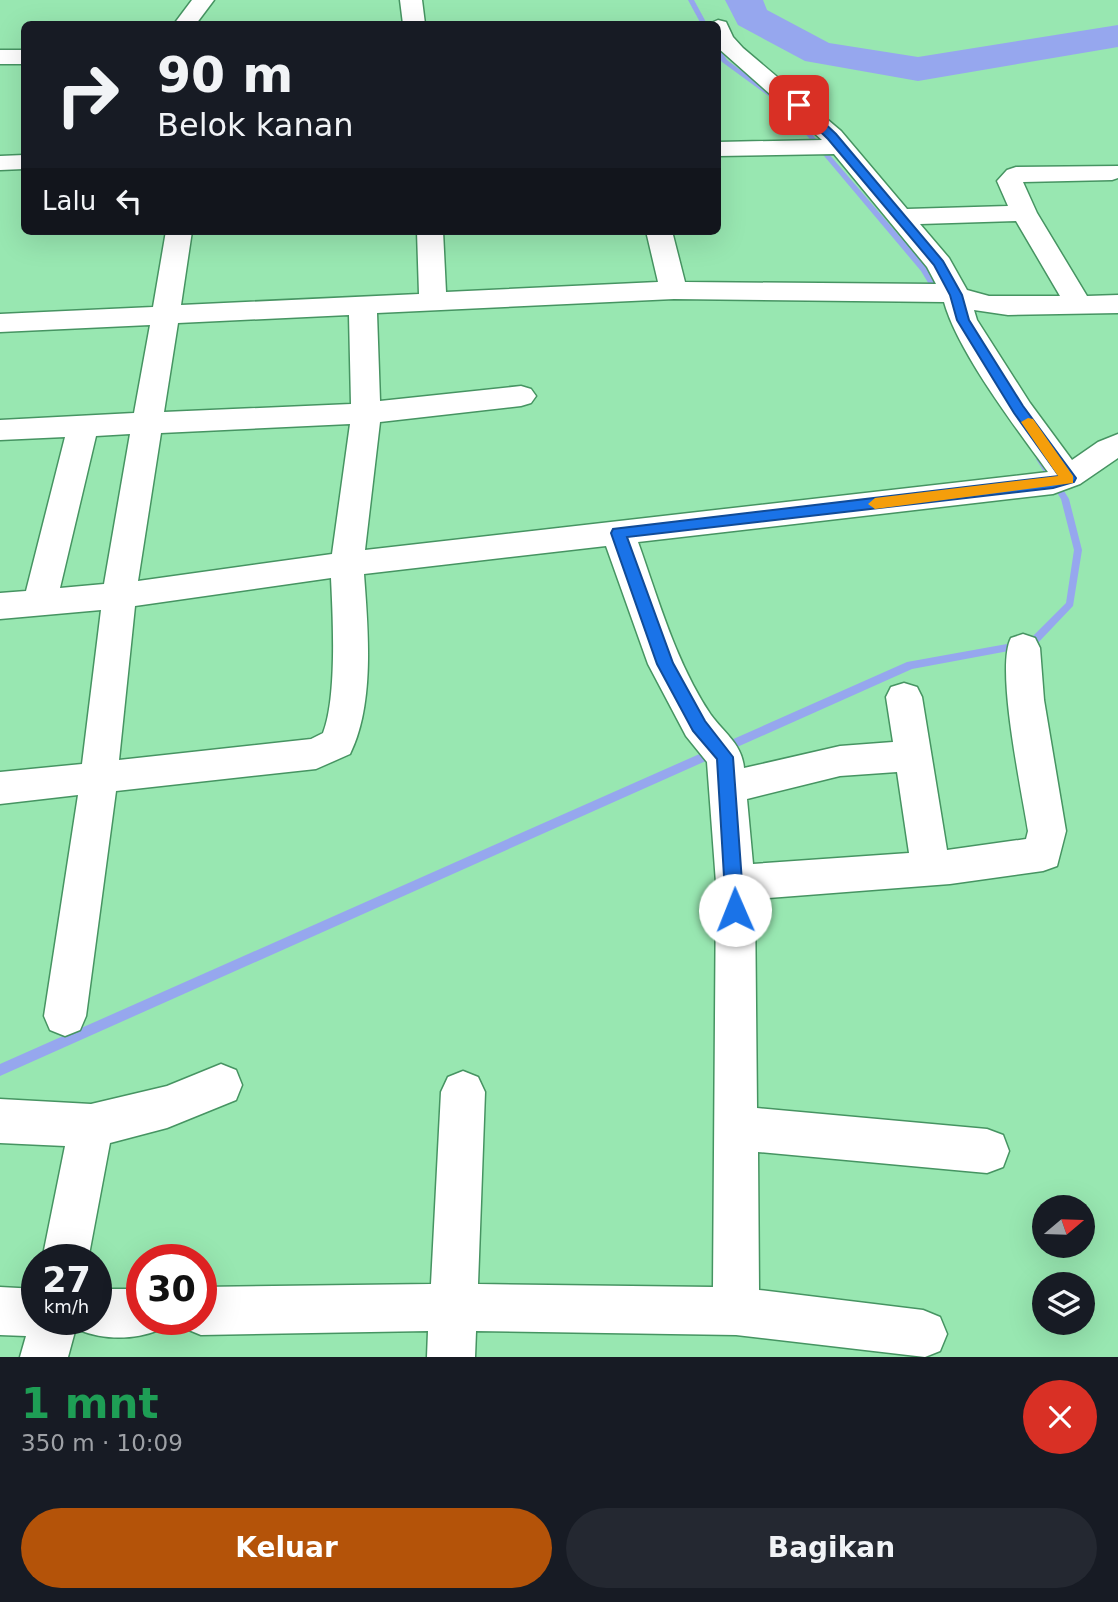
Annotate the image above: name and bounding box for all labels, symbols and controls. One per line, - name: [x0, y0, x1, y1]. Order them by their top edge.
- text: 90 m: [157, 47, 293, 104]
- icon: right: [42, 49, 133, 140]
- pin: [769, 75, 829, 135]
- icon: arrive: [780, 86, 818, 124]
- text: Belok kanan: [157, 106, 354, 144]
- icon: left: [110, 182, 148, 220]
- text: Lalu: [42, 186, 96, 216]
- position arrow: [698, 873, 772, 947]
- north arrow: [1032, 1195, 1096, 1258]
- map controls: [1032, 1195, 1095, 1335]
- speed limit sign: 30: [126, 1244, 217, 1335]
- text: 27: [42, 1260, 91, 1300]
- button: layers: [1032, 1272, 1095, 1335]
- text: km/h: [44, 1296, 89, 1317]
- text: 1 mnt: [21, 1379, 159, 1428]
- button: close: [1023, 1380, 1097, 1454]
- text: 350 m · 10:09: [21, 1430, 183, 1456]
- button: Keluar: [21, 1508, 552, 1588]
- button: Bagikan: [566, 1508, 1097, 1588]

